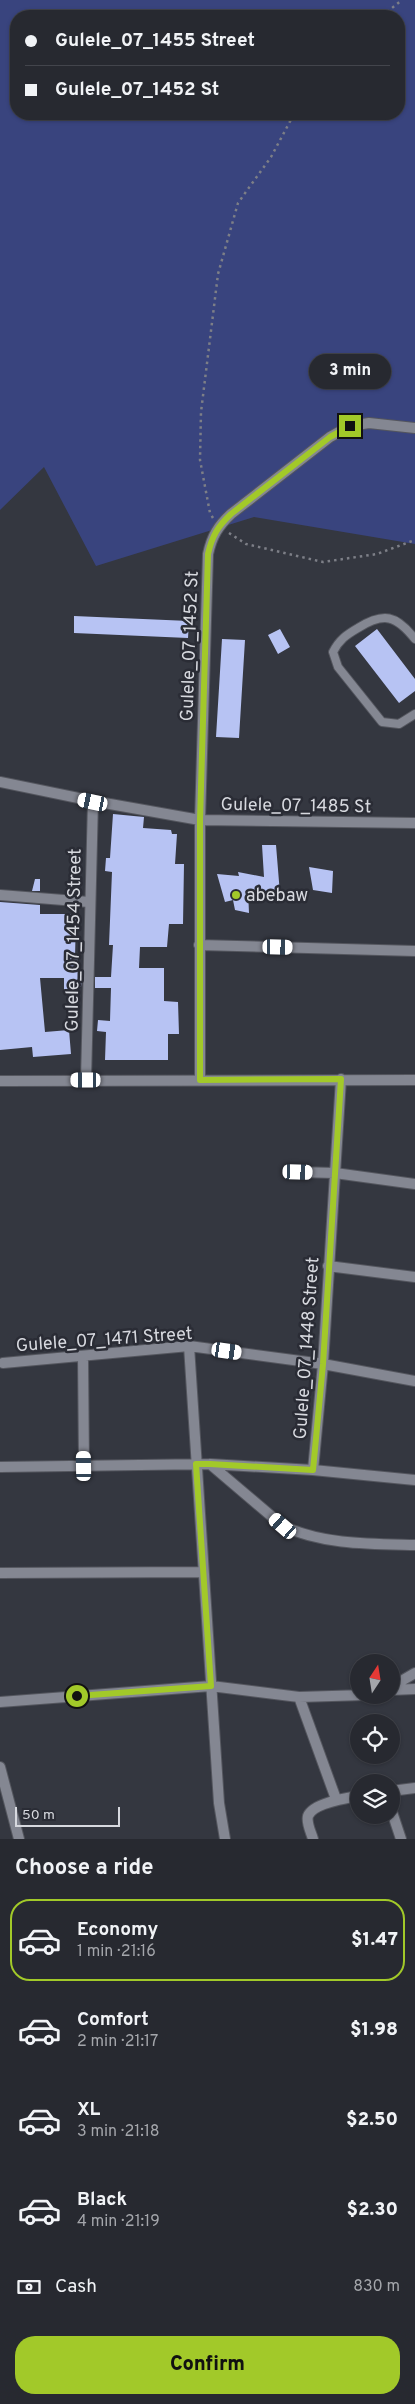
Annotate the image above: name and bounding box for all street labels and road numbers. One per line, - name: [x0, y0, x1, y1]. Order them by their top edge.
- street label: Gulele_07_1452 St: [176, 570, 205, 722]
- street label: Gulele_07_1485 St: [220, 794, 372, 819]
- street label: Gulele_07_1454 Street: [61, 848, 88, 1032]
- street label: Gulele_07_1448 Street: [290, 1256, 325, 1440]
- street label: Gulele_07_1471 Street: [15, 1323, 193, 1358]

